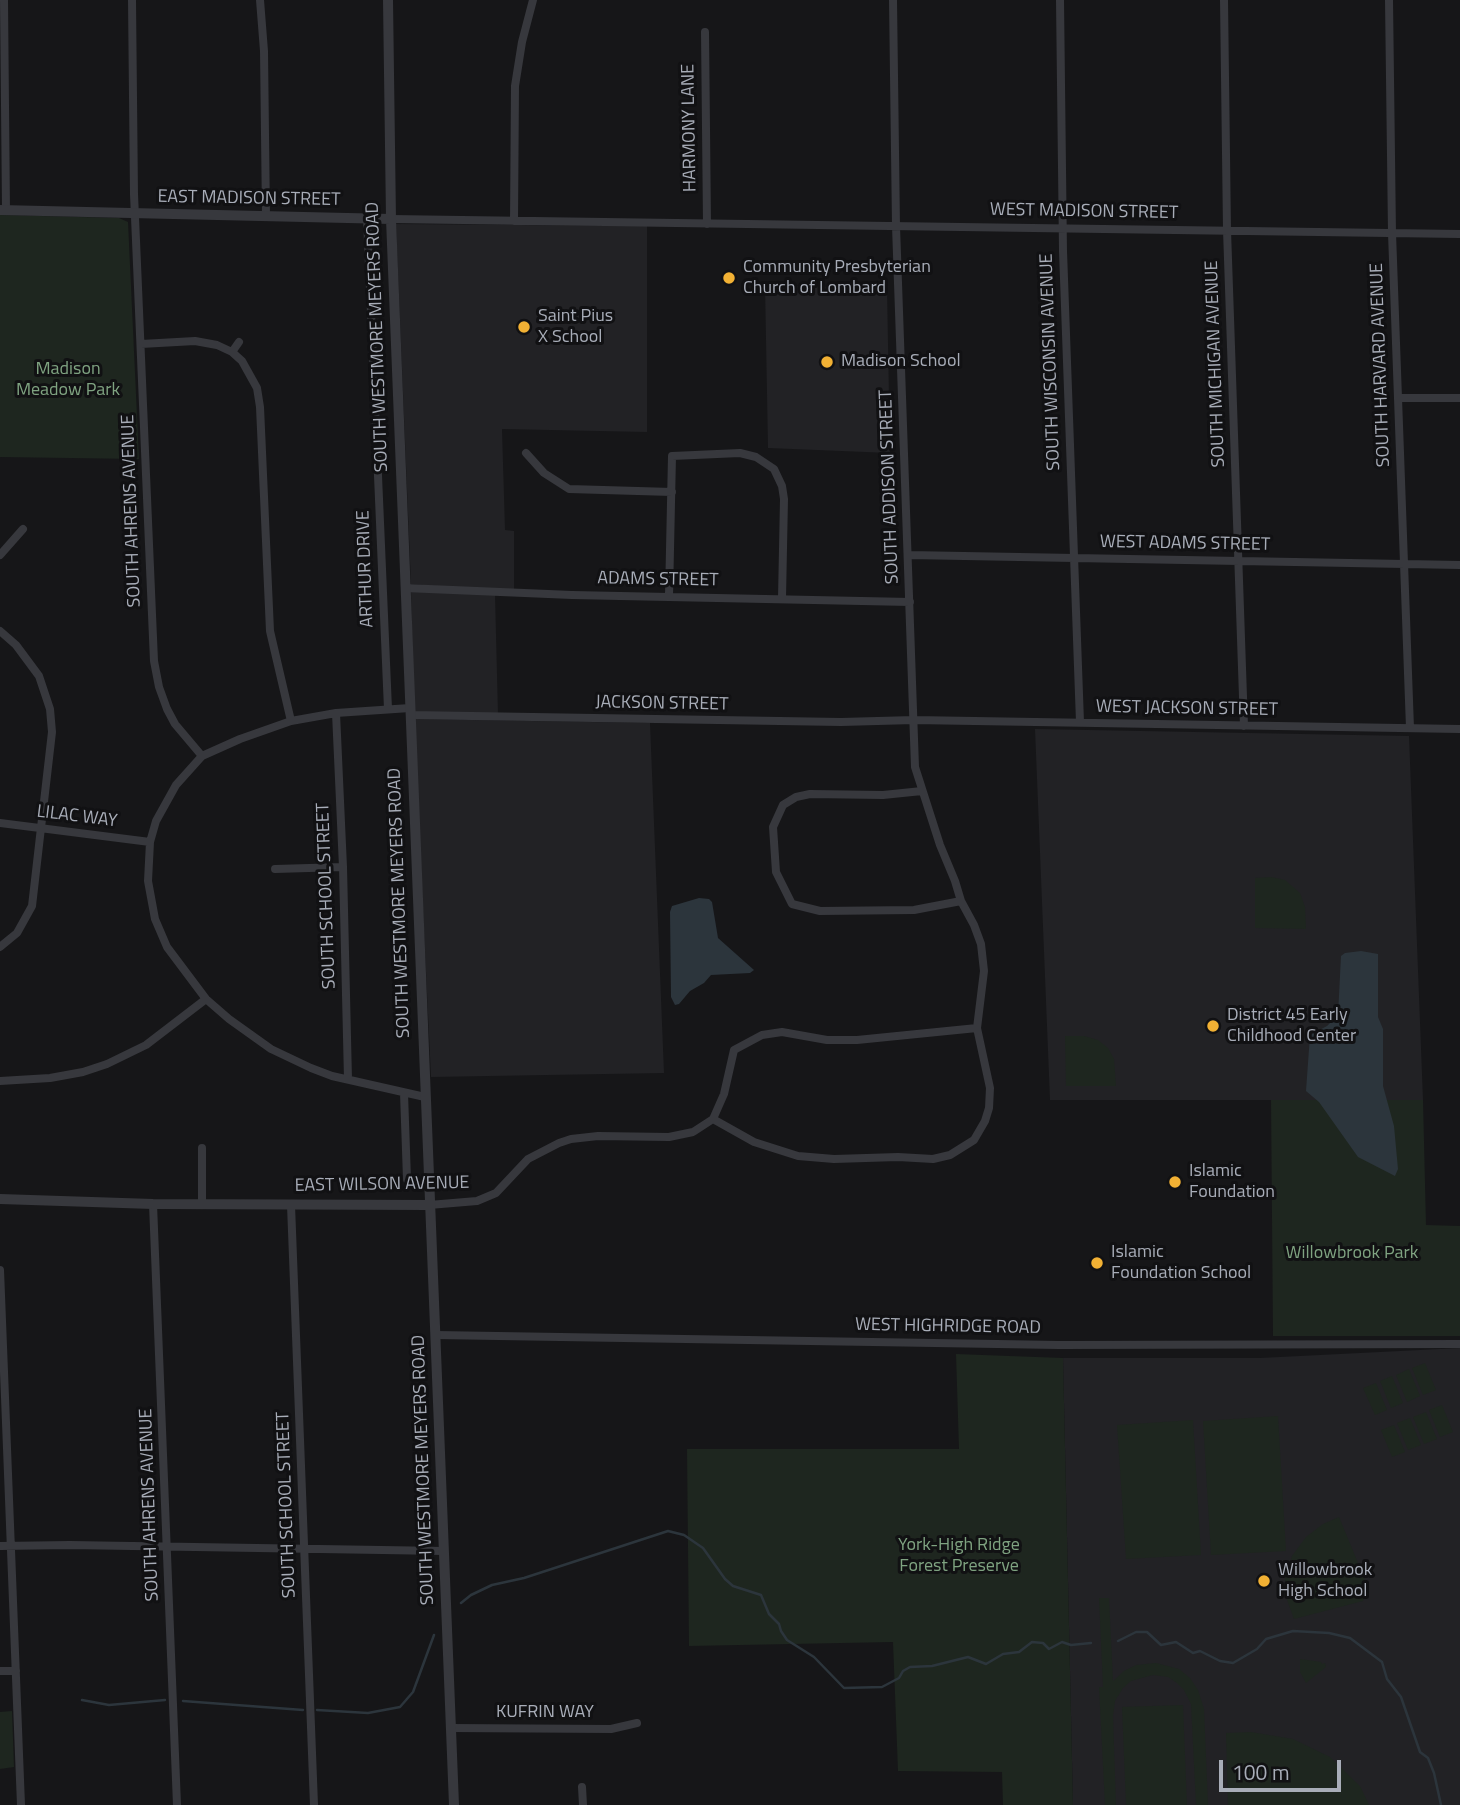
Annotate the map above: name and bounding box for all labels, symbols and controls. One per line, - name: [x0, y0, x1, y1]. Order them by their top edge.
- street label: HARMONY LANE: [678, 64, 702, 192]
- street label: EAST MADISON STREET: [157, 187, 341, 211]
- street label: WEST MADISON STREET: [990, 200, 1178, 224]
- street label: SOUTH WESTMORE MEYERS ROAD: [362, 201, 394, 473]
- street label: SOUTH WISCONSIN AVENUE: [1036, 253, 1066, 471]
- place label: Community Presbyterian Church of Lombard: [743, 257, 931, 300]
- street label: SOUTH MICHIGAN AVENUE: [1202, 260, 1230, 468]
- street label: SOUTH HARVARD AVENUE: [1367, 263, 1395, 467]
- marker: Community Presbyterian Church of Lombard: [721, 270, 737, 286]
- place label: Saint Pius X School: [538, 306, 613, 348]
- marker: Saint Pius X School: [516, 319, 532, 335]
- place label: Madison School: [841, 351, 961, 373]
- marker: Madison School: [819, 354, 835, 370]
- park label: Madison Meadow Park: [16, 359, 120, 402]
- street label: SOUTH ADDISON STREET: [876, 389, 904, 585]
- street label: SOUTH AHRENS AVENUE: [118, 414, 146, 608]
- street label: ARTHUR DRIVE: [353, 510, 379, 628]
- street label: WEST ADAMS STREET: [1100, 532, 1270, 556]
- street label: ADAMS STREET: [597, 568, 719, 592]
- street label: JACKSON STREET: [595, 692, 729, 716]
- street label: WEST JACKSON STREET: [1096, 697, 1278, 721]
- street label: SOUTH WESTMORE MEYERS ROAD: [384, 767, 416, 1039]
- street label: LILAC WAY: [35, 801, 119, 833]
- street label: SOUTH SCHOOL STREET: [313, 802, 341, 990]
- place label: District 45 Early Childhood Center: [1227, 1005, 1356, 1048]
- marker: District 45 Early Childhood Center: [1205, 1018, 1221, 1034]
- place label: Islamic Foundation: [1189, 1161, 1275, 1204]
- street label: EAST WILSON AVENUE: [294, 1173, 470, 1197]
- marker: Islamic Foundation: [1167, 1174, 1183, 1190]
- place label: Islamic Foundation School: [1111, 1242, 1251, 1284]
- park label: Willowbrook Park: [1286, 1243, 1418, 1265]
- marker: Islamic Foundation School: [1089, 1255, 1105, 1271]
- street label: WEST HIGHRIDGE ROAD: [855, 1315, 1041, 1339]
- street label: SOUTH WESTMORE MEYERS ROAD: [408, 1334, 440, 1606]
- street label: SOUTH AHRENS AVENUE: [136, 1408, 164, 1602]
- street label: SOUTH SCHOOL STREET: [273, 1411, 301, 1599]
- park label: York-High Ridge Forest Preserve: [898, 1535, 1020, 1578]
- place label: Willowbrook High School: [1278, 1560, 1372, 1602]
- marker: Willowbrook High School: [1256, 1573, 1272, 1589]
- street label: KUFRIN WAY: [496, 1702, 594, 1724]
- scale bar: [1222, 1745, 1344, 1789]
- text: 100 m: [1232, 1756, 1289, 1788]

